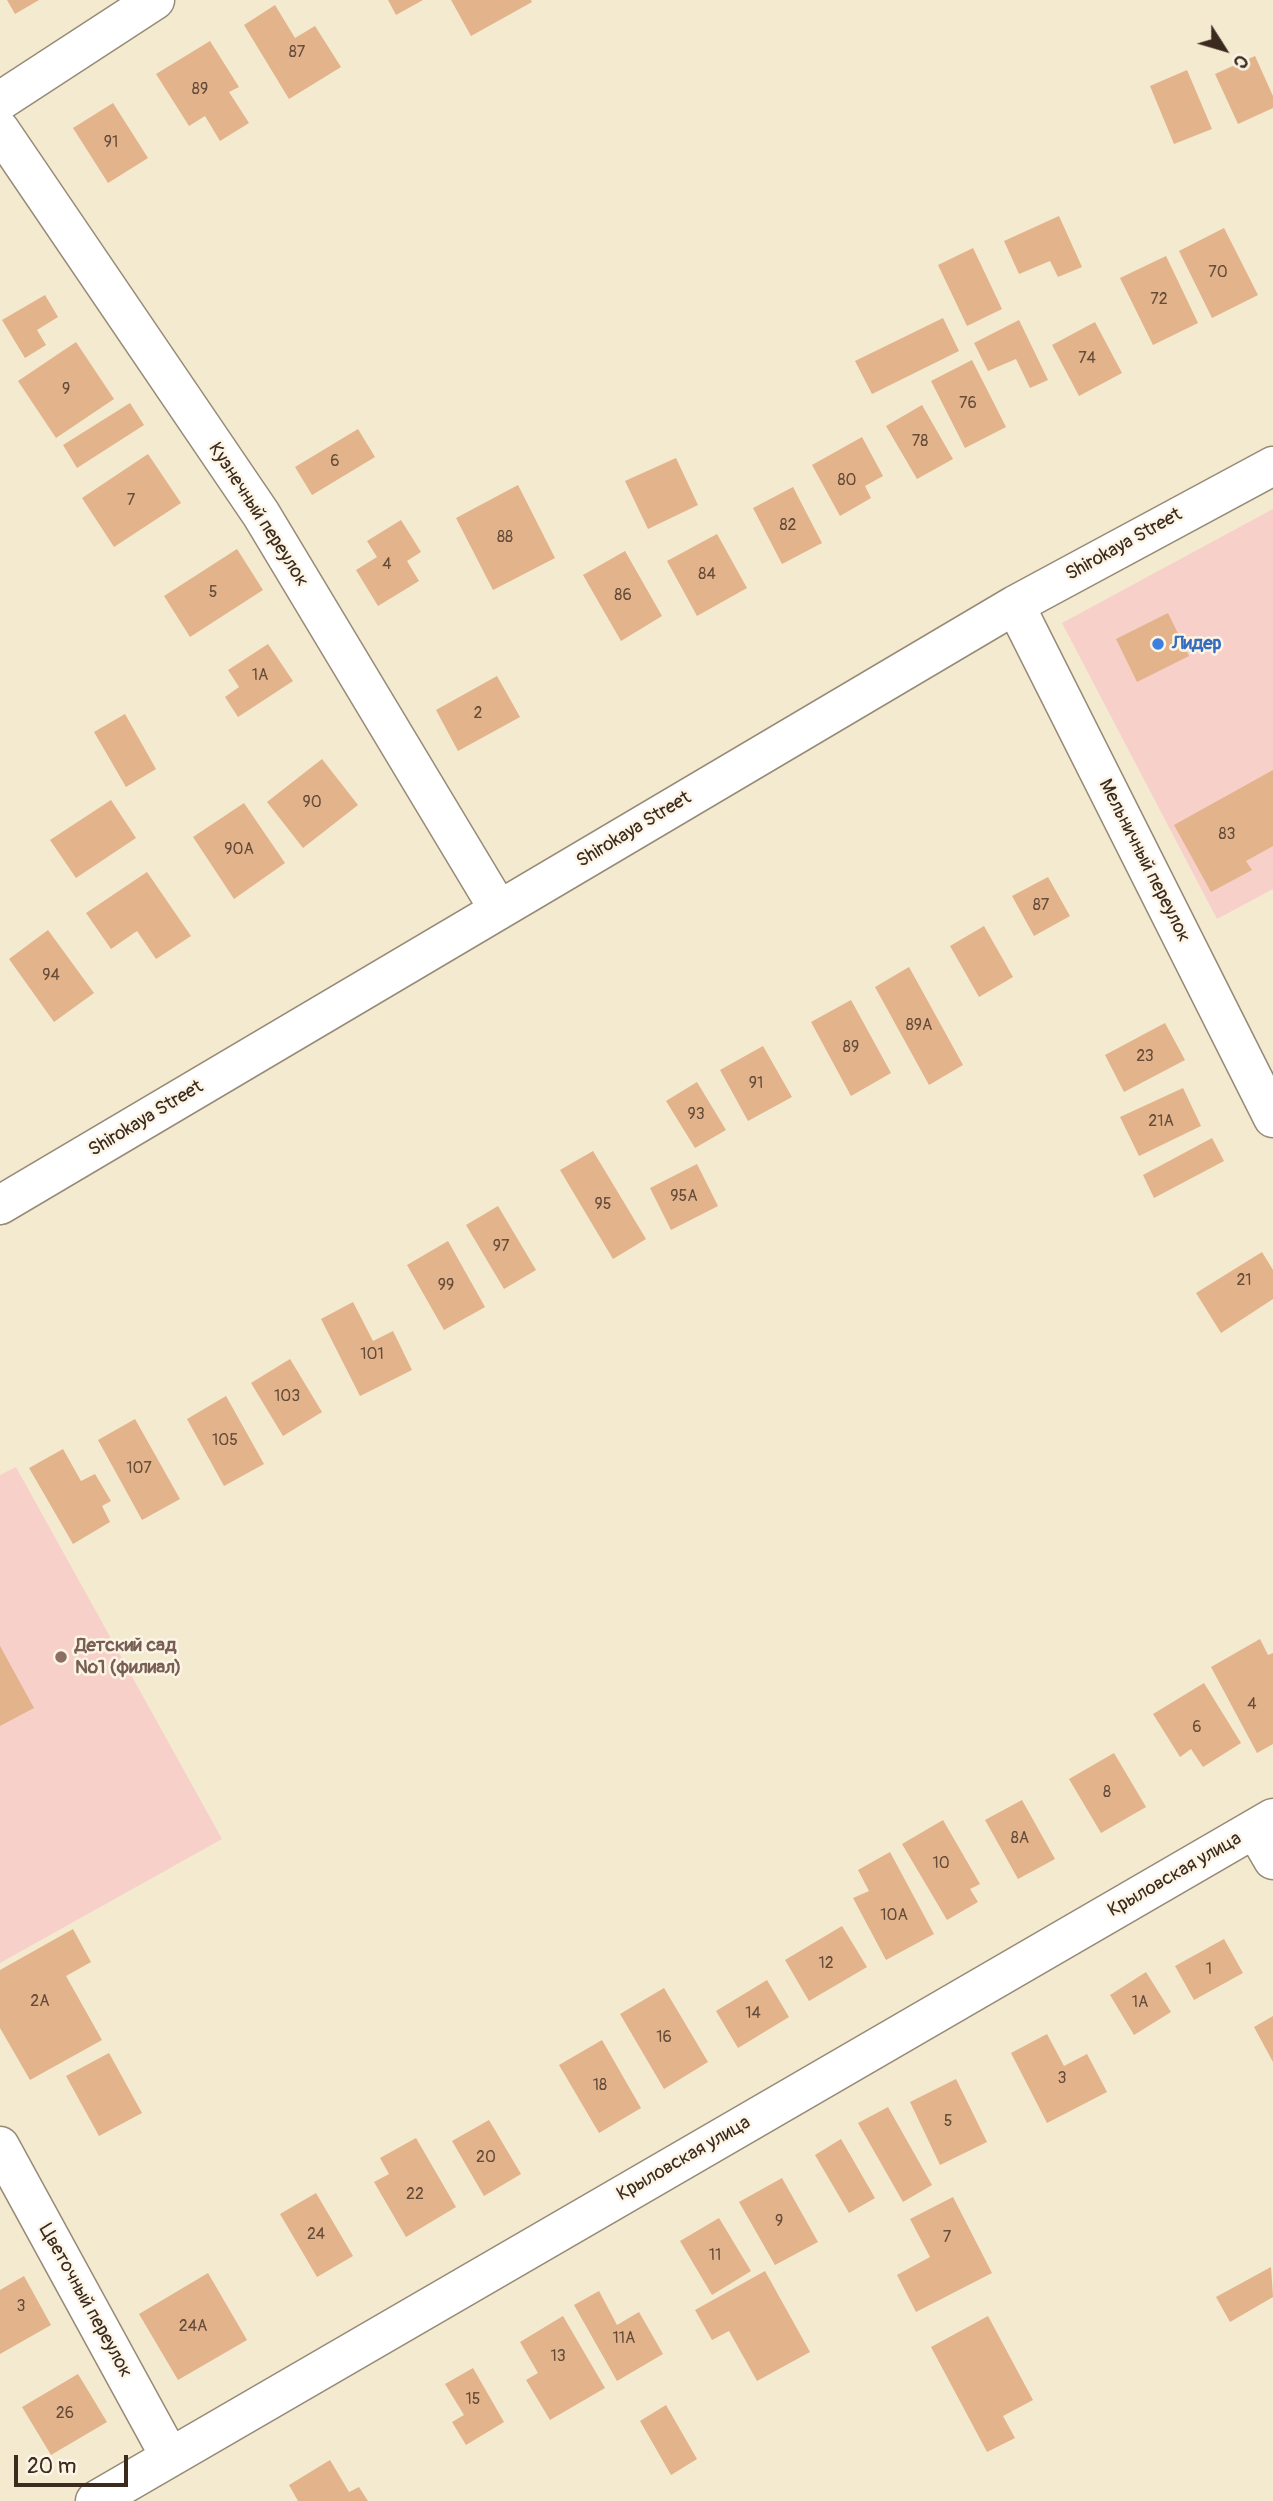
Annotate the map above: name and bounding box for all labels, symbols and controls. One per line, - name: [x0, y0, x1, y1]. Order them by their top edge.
- north arrow: [1189, 14, 1259, 84]
- house number: 87: [289, 43, 305, 63]
- text: С: [1228, 50, 1254, 74]
- house number: 89: [192, 80, 208, 100]
- house number: 91: [104, 133, 118, 153]
- house number: 70: [1208, 263, 1228, 283]
- house number: 72: [1150, 290, 1168, 310]
- house number: 74: [1078, 349, 1096, 369]
- house number: 9: [62, 380, 70, 400]
- house number: 76: [959, 394, 977, 414]
- house number: 78: [912, 432, 928, 452]
- street label: Кузнечный переулок: [203, 439, 313, 591]
- house number: 6: [330, 452, 340, 472]
- house number: 80: [838, 471, 856, 491]
- house number: 7: [127, 491, 135, 511]
- street label: Shirokaya Street: [1062, 504, 1186, 586]
- house number: 82: [779, 516, 797, 536]
- house number: 88: [497, 528, 513, 548]
- house number: 4: [382, 555, 392, 575]
- house number: 84: [698, 565, 716, 585]
- house number: 5: [209, 583, 217, 603]
- house number: 86: [614, 586, 632, 606]
- place label: Лидер: [1172, 633, 1222, 655]
- marker: Лидер: [1150, 636, 1166, 652]
- house number: 1А: [252, 666, 268, 686]
- house number: 2: [474, 704, 482, 724]
- street label: Мельничный переулок: [1093, 776, 1195, 946]
- street label: Shirokaya Street: [573, 787, 695, 873]
- house number: 90: [302, 793, 322, 813]
- house number: 83: [1219, 825, 1235, 845]
- house number: 90А: [224, 840, 254, 860]
- house number: 87: [1033, 896, 1049, 916]
- house number: 94: [42, 966, 60, 986]
- house number: 89А: [906, 1016, 932, 1036]
- house number: 89: [843, 1038, 859, 1058]
- house number: 23: [1136, 1047, 1154, 1067]
- house number: 91: [749, 1074, 763, 1094]
- street label: Shirokaya Street: [85, 1076, 207, 1162]
- house number: 93: [687, 1105, 705, 1125]
- house number: 21А: [1148, 1112, 1174, 1132]
- house number: 95А: [670, 1187, 698, 1207]
- house number: 95: [595, 1195, 611, 1215]
- house number: 97: [493, 1237, 509, 1257]
- house number: 21: [1236, 1271, 1252, 1291]
- house number: 99: [438, 1276, 454, 1296]
- house number: 101: [360, 1345, 384, 1365]
- house number: 103: [274, 1387, 300, 1407]
- house number: 105: [212, 1431, 238, 1451]
- house number: 107: [126, 1459, 152, 1479]
- place label: Детский сад №1 (филиал): [75, 1635, 181, 1679]
- marker: Детский сад №1 (филиал): [53, 1649, 69, 1665]
- house number: 4: [1247, 1695, 1257, 1715]
- house number: 6: [1192, 1718, 1202, 1738]
- house number: 8: [1103, 1783, 1111, 1803]
- street label: Крыловская улица: [1104, 1828, 1246, 1922]
- house number: 8А: [1011, 1829, 1029, 1849]
- house number: 10: [932, 1854, 950, 1874]
- house number: 10А: [880, 1906, 908, 1926]
- house number: 12: [818, 1954, 834, 1974]
- house number: 1: [1206, 1960, 1212, 1980]
- house number: 2А: [30, 1992, 50, 2012]
- house number: 1А: [1132, 1993, 1148, 2013]
- house number: 14: [745, 2004, 761, 2024]
- house number: 16: [656, 2028, 672, 2048]
- house number: 3: [1058, 2069, 1066, 2089]
- house number: 18: [593, 2076, 607, 2096]
- street label: Крыловская улица: [613, 2112, 755, 2206]
- house number: 5: [944, 2112, 952, 2132]
- house number: 20: [476, 2148, 496, 2168]
- house number: 22: [406, 2185, 424, 2205]
- house number: 9: [775, 2212, 783, 2232]
- street label: Цветочный переулок: [33, 2220, 137, 2382]
- house number: 24: [307, 2225, 325, 2245]
- house number: 7: [943, 2228, 951, 2248]
- house number: 11: [709, 2246, 721, 2266]
- house number: 3: [17, 2297, 25, 2317]
- house number: 24А: [179, 2317, 207, 2337]
- house number: 11А: [613, 2329, 635, 2349]
- house number: 13: [550, 2347, 566, 2367]
- house number: 15: [466, 2390, 480, 2410]
- house number: 26: [56, 2404, 74, 2424]
- scale bar: [18, 2442, 131, 2486]
- text: 20 m: [27, 2453, 76, 2480]

